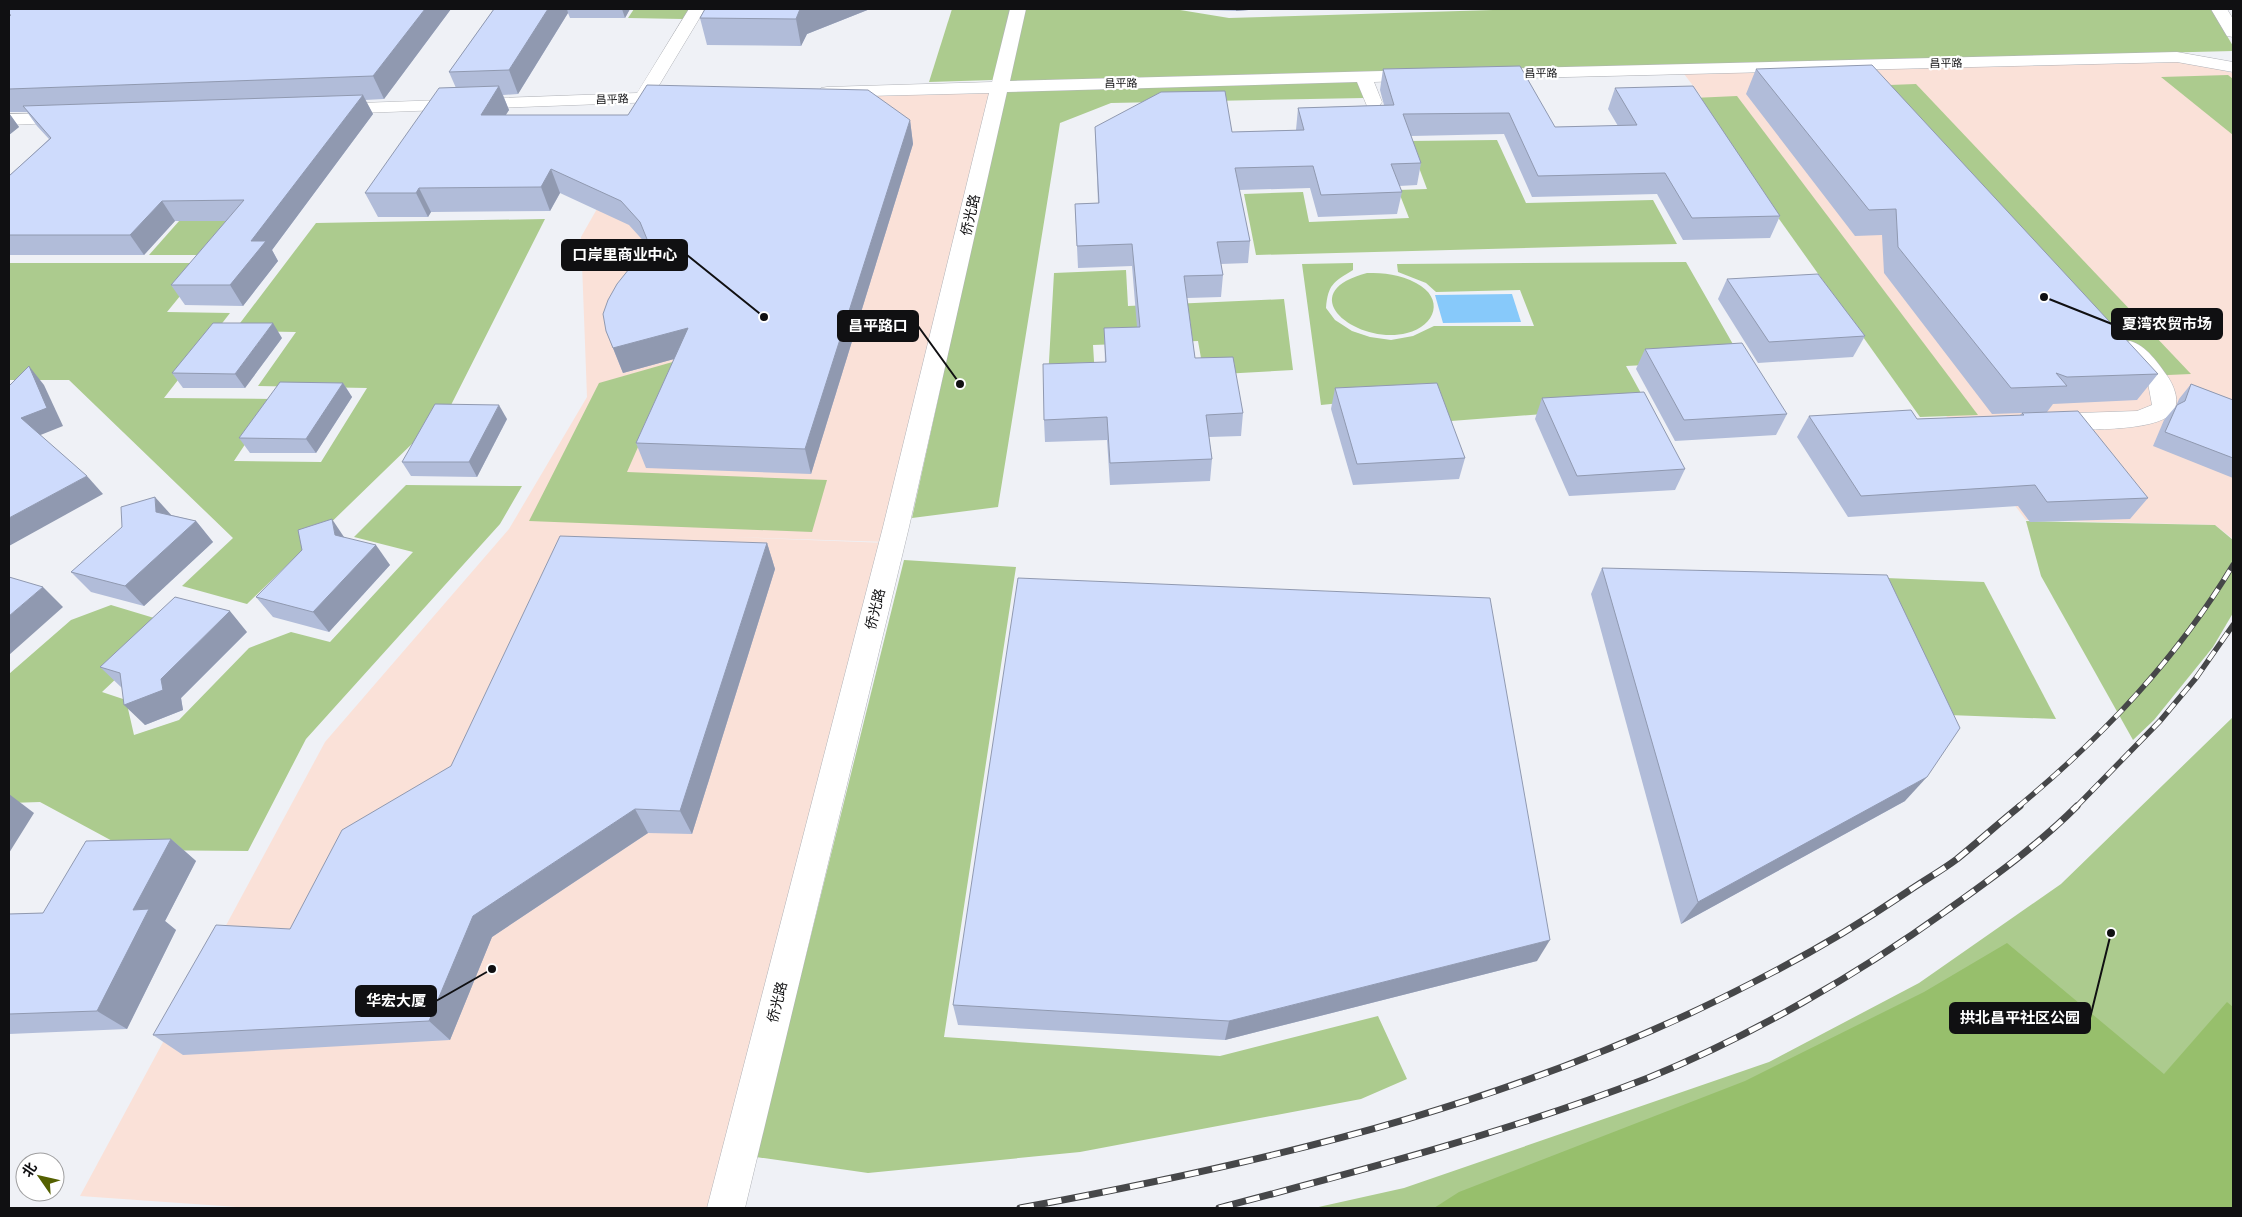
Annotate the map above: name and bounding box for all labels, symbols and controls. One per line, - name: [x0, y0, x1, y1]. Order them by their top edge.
- street label: 昌平路: [1929, 55, 1963, 71]
- street label: 昌平路: [1524, 65, 1558, 81]
- street label: 昌平路: [1104, 75, 1138, 91]
- street label: 昌平路: [595, 90, 629, 108]
- street label: 侨光路: [955, 192, 984, 238]
- callout: 口岸里商业中心: [562, 240, 687, 270]
- text: 口岸里商业中心: [572, 243, 678, 266]
- callout: 夏湾农贸市场: [2112, 309, 2222, 339]
- callout: 昌平路口: [838, 311, 918, 341]
- text: 夏湾农贸市场: [2122, 312, 2212, 335]
- text: 昌平路口: [848, 314, 908, 337]
- street label: 侨光路: [859, 586, 890, 632]
- street label: 侨光路: [761, 979, 792, 1025]
- callout: 华宏大厦: [356, 986, 436, 1016]
- text: 华宏大厦: [366, 989, 426, 1012]
- callout: 拱北昌平社区公园: [1950, 1003, 2090, 1033]
- text: 拱北昌平社区公园: [1960, 1006, 2080, 1029]
- north arrow: [15, 1152, 65, 1202]
- text: 北: [16, 1158, 41, 1181]

